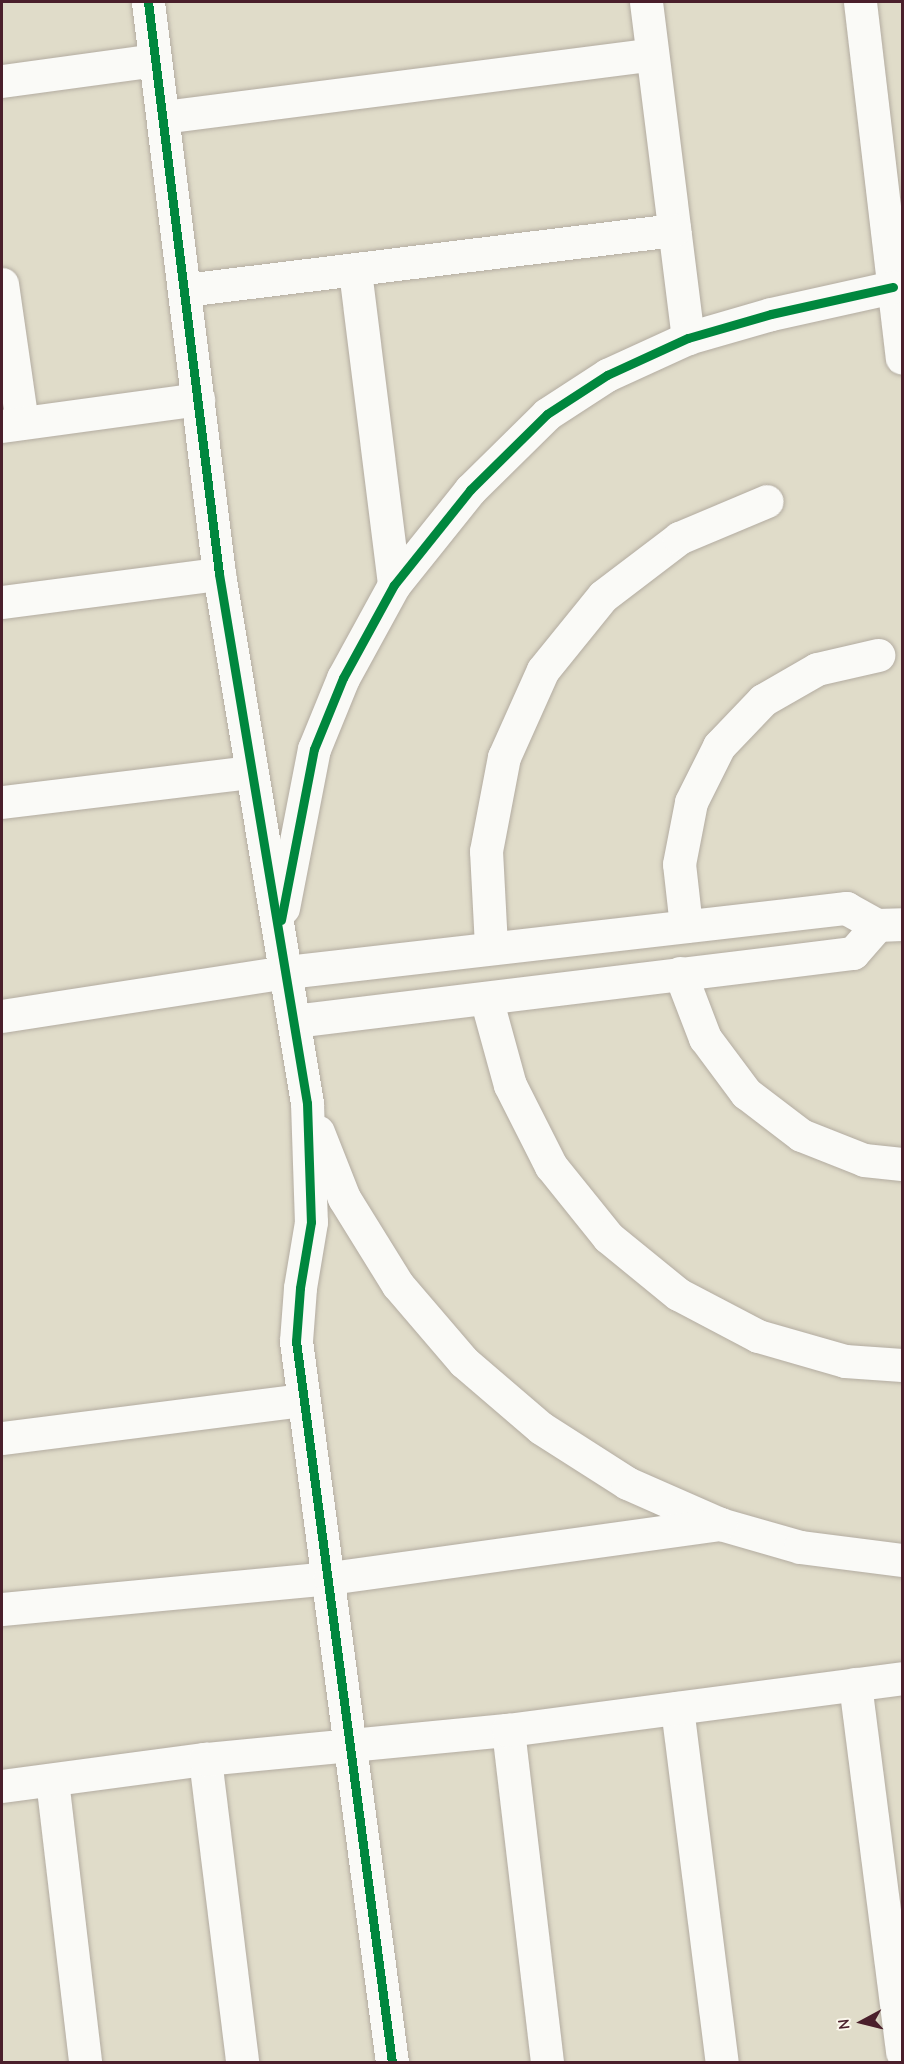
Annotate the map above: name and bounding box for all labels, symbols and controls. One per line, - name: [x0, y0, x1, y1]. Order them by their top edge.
- north arrow: [832, 1992, 892, 2052]
- text: N: [835, 2018, 854, 2030]

